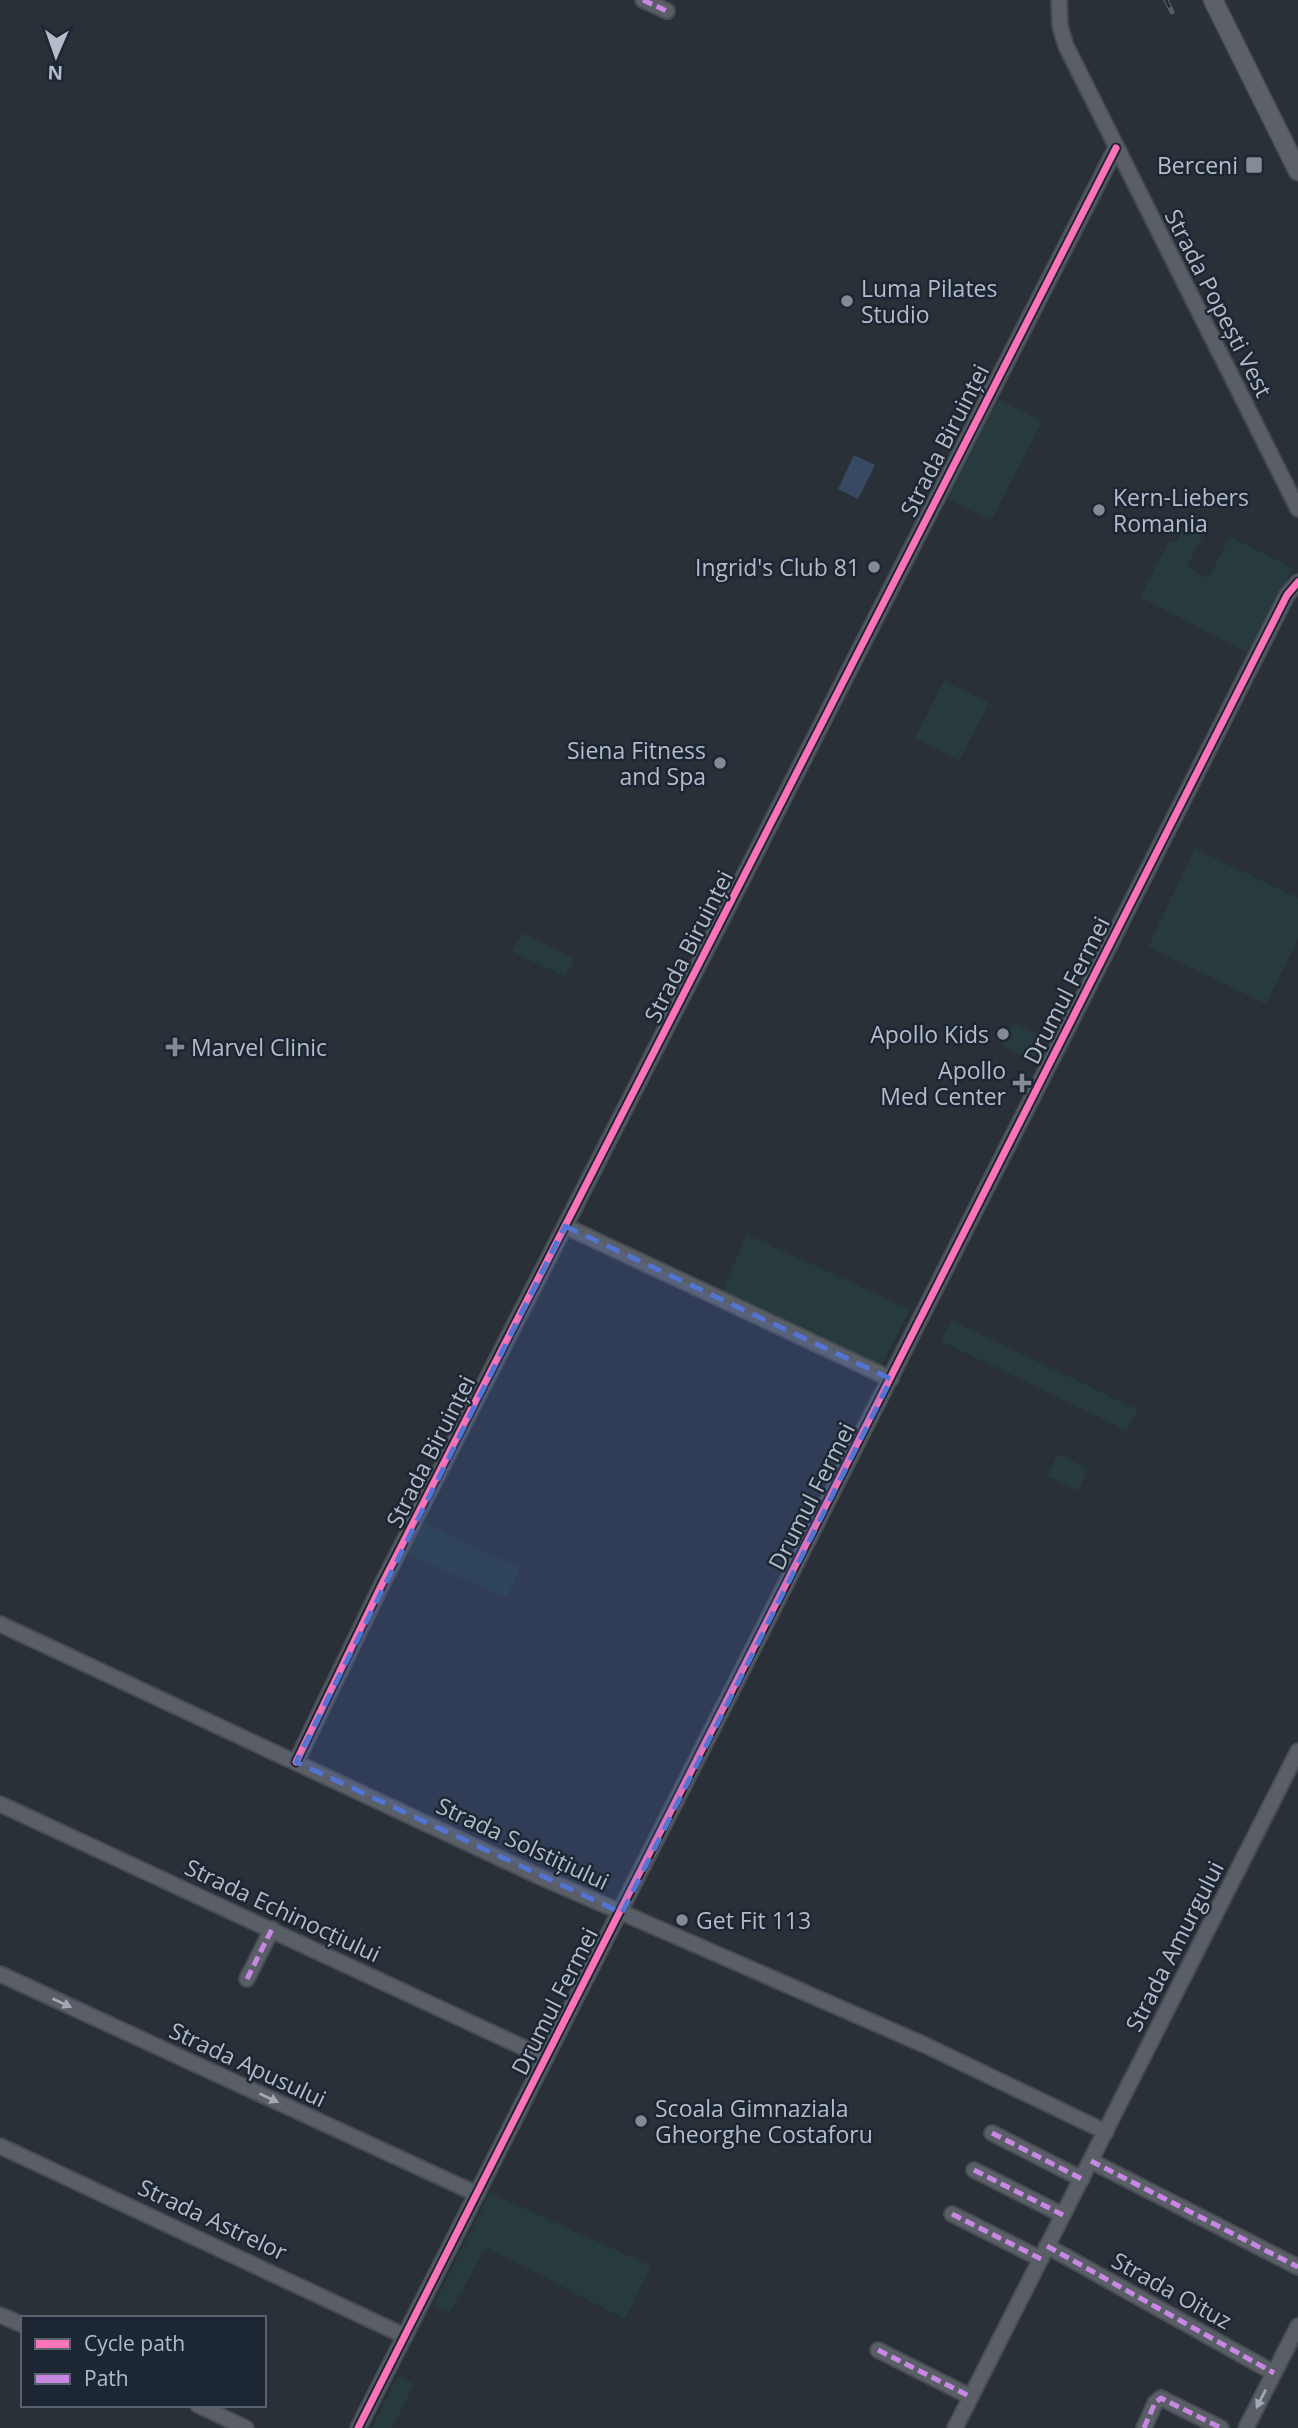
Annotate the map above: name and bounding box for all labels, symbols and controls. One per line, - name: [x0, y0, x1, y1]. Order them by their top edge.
- north arrow: [21, 21, 91, 91]
- text: N: [47, 60, 64, 86]
- place label: Berceni: [1157, 149, 1238, 181]
- marker: Berceni: [1244, 155, 1264, 175]
- street label: Strada Popești Vest: [1158, 203, 1280, 403]
- place label: Luma Pilates Studio: [861, 272, 997, 330]
- marker: Luma Pilates Studio: [839, 293, 855, 309]
- street label: Strada Biruinței: [892, 358, 996, 522]
- place label: Kern-Liebers Romania: [1113, 481, 1249, 539]
- marker: Kern-Liebers Romania: [1091, 502, 1107, 518]
- place label: Ingrid's Club 81: [695, 551, 860, 583]
- marker: Ingrid's Club 81: [866, 559, 882, 575]
- place label: Siena Fitness and Spa: [567, 734, 706, 792]
- marker: Siena Fitness and Spa: [712, 755, 728, 771]
- street label: Strada Biruinței: [636, 864, 740, 1028]
- street label: Drumul Fermei: [1015, 911, 1117, 1069]
- place label: Apollo Kids: [870, 1018, 989, 1050]
- marker: Apollo Kids: [995, 1026, 1011, 1042]
- place label: Marvel Clinic: [191, 1031, 327, 1063]
- marker: Marvel Clinic: [165, 1037, 185, 1057]
- place label: Apollo Med Center: [880, 1054, 1007, 1112]
- marker: Apollo Med Center: [1012, 1073, 1032, 1093]
- street label: Strada Biruinței: [378, 1369, 482, 1533]
- street label: Drumul Fermei: [760, 1417, 862, 1575]
- street label: Strada Solstițiului: [432, 1789, 614, 1897]
- street label: Strada Echinocțiului: [180, 1851, 386, 1969]
- street label: Strada Amurgului: [1117, 1855, 1231, 2037]
- place label: Get Fit 113: [696, 1904, 811, 1936]
- marker: Get Fit 113: [674, 1912, 690, 1928]
- street label: Drumul Fermei: [503, 1922, 605, 2080]
- one-way arrow: [52, 1997, 72, 2009]
- street label: Strada Apusului: [165, 2014, 331, 2114]
- place label: Scoala Gimnaziala Gheorghe Costaforu: [655, 2092, 873, 2150]
- one-way arrow: [258, 2093, 279, 2104]
- marker: Scoala Gimnaziala Gheorghe Costaforu: [633, 2113, 649, 2129]
- street label: Strada Astrelor: [133, 2171, 293, 2268]
- street label: Strada Oituz: [1106, 2244, 1238, 2336]
- legend: [21, 2316, 266, 2407]
- text: Cycle path: [84, 2329, 185, 2357]
- text: Path: [84, 2364, 129, 2392]
- one-way arrow: [1256, 2389, 1267, 2409]

